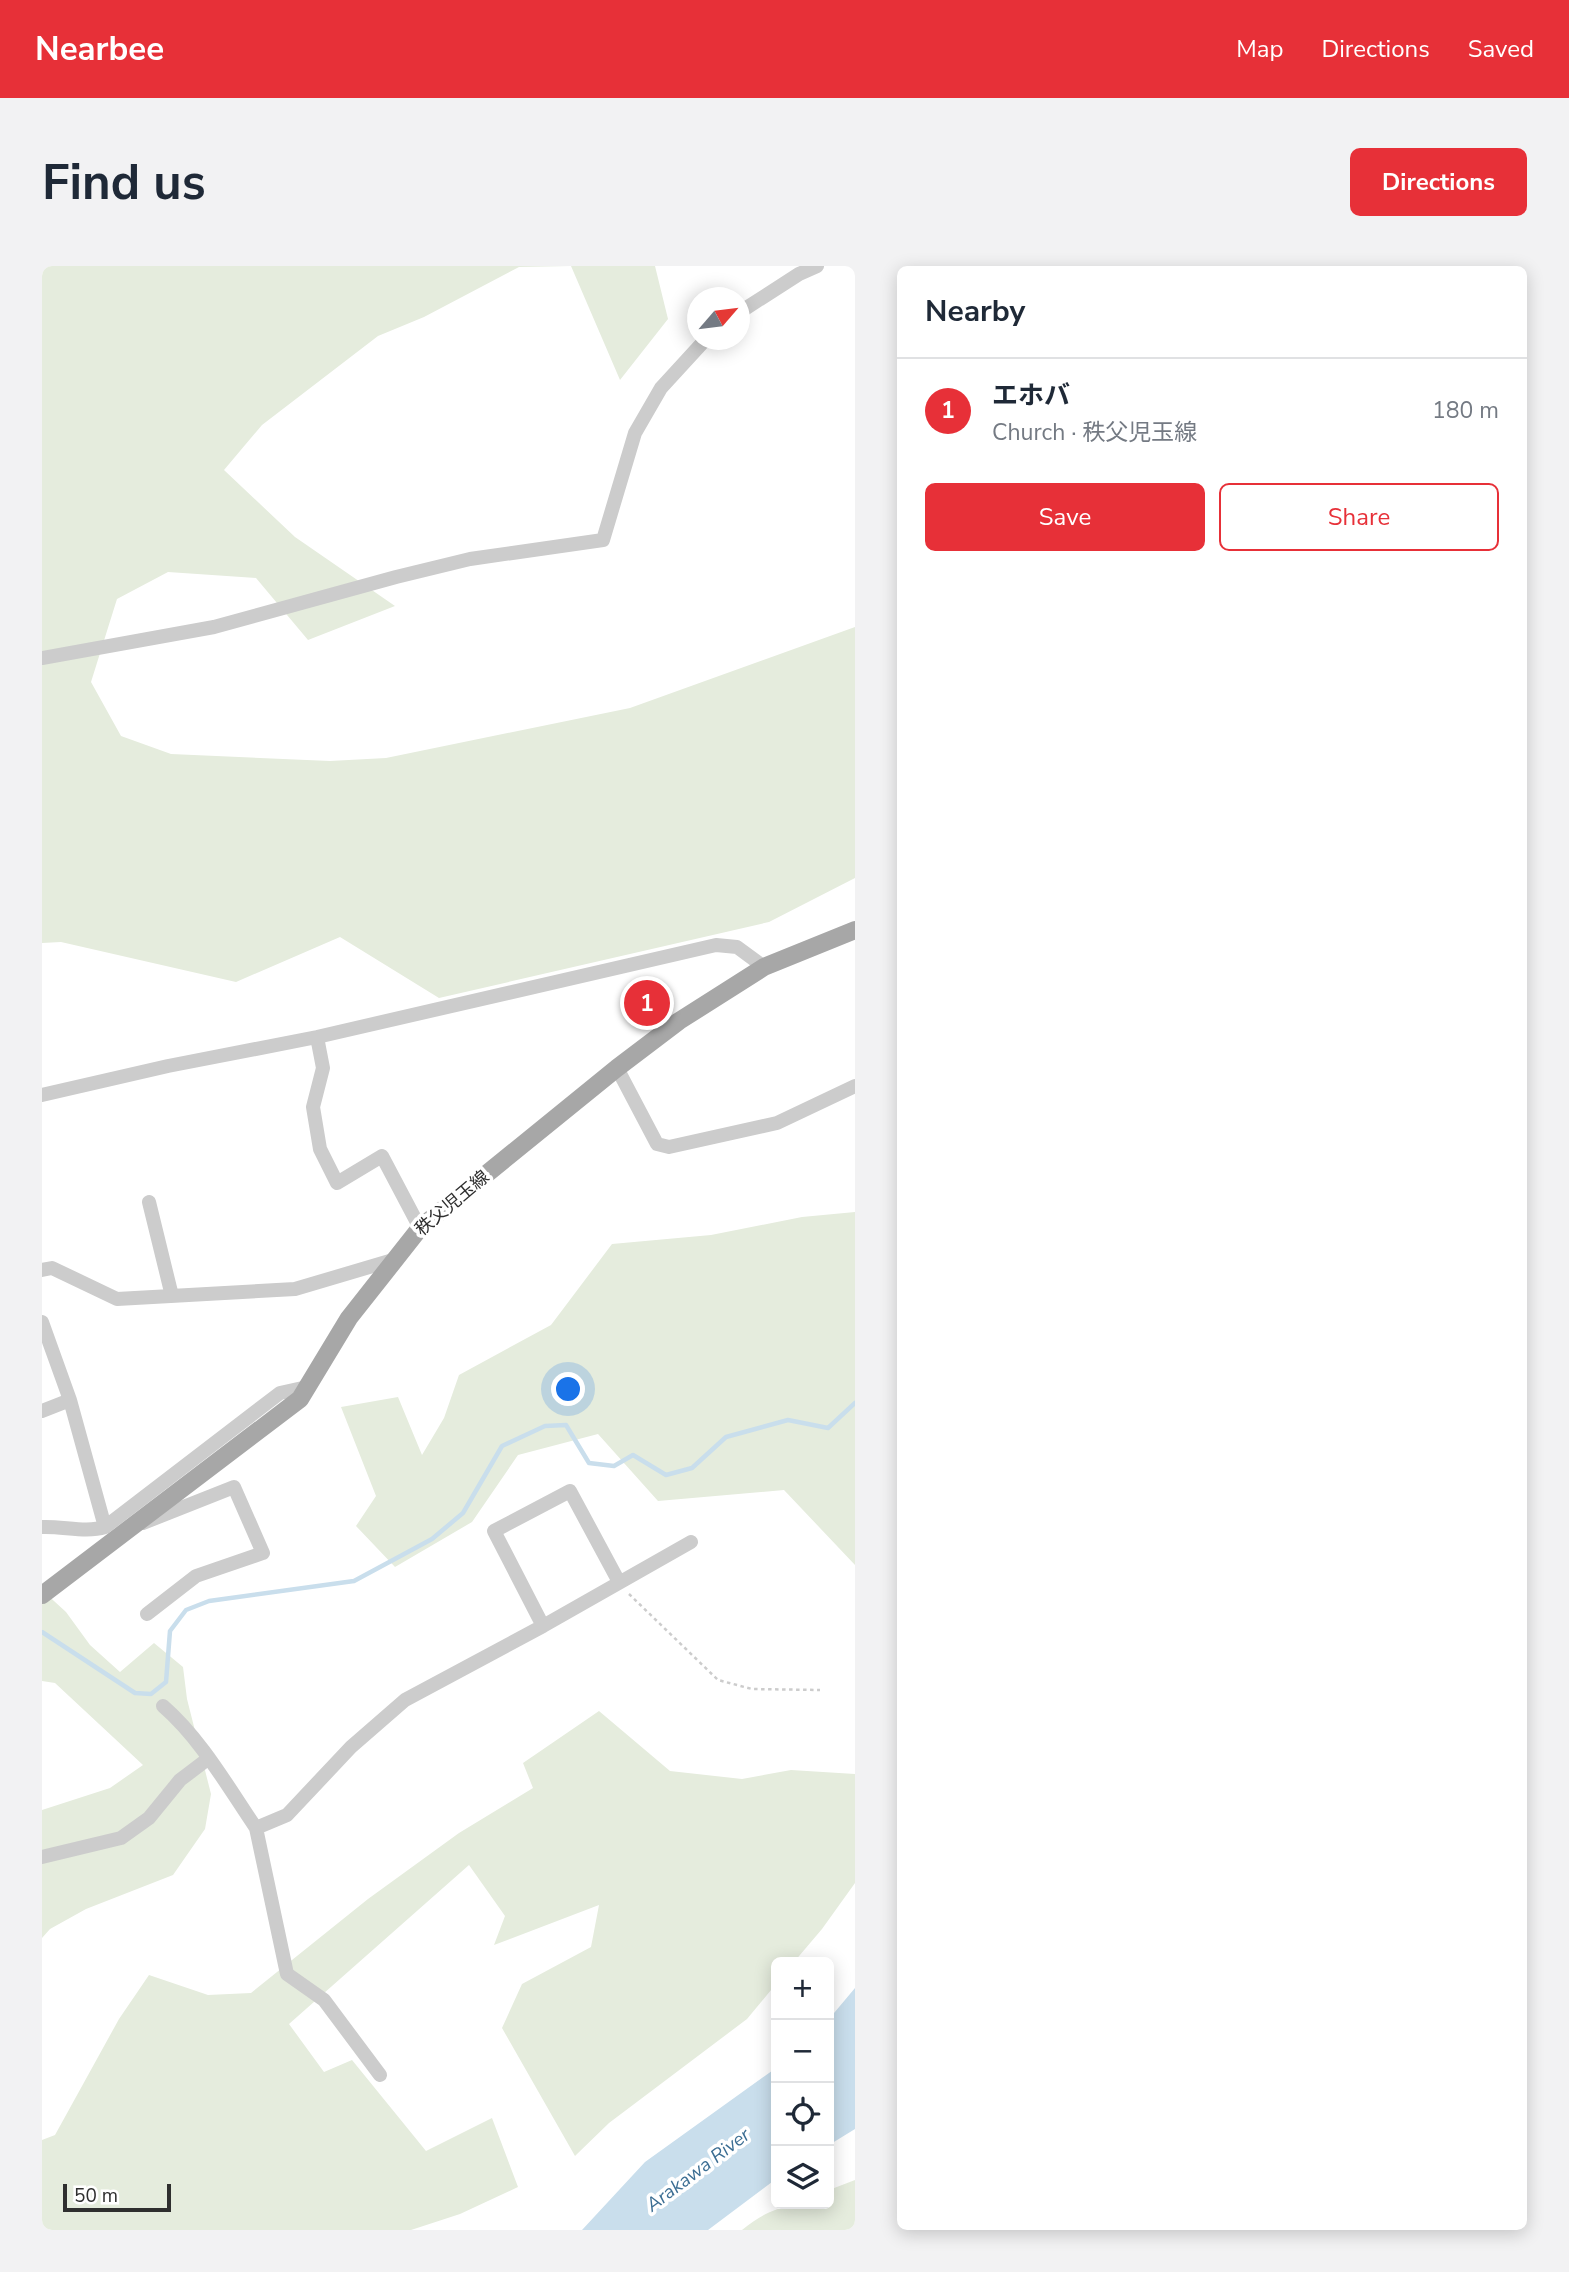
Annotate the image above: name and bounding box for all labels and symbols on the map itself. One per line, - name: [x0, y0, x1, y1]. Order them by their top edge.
- north arrow: [687, 287, 750, 350]
- pin: 1: [624, 977, 670, 1029]
- street label: 秩父児玉線: [410, 1165, 494, 1241]
- your location: [551, 1372, 585, 1406]
- water label: Arakawa River: [640, 2121, 756, 2218]
- scale bar: [63, 2181, 172, 2213]

